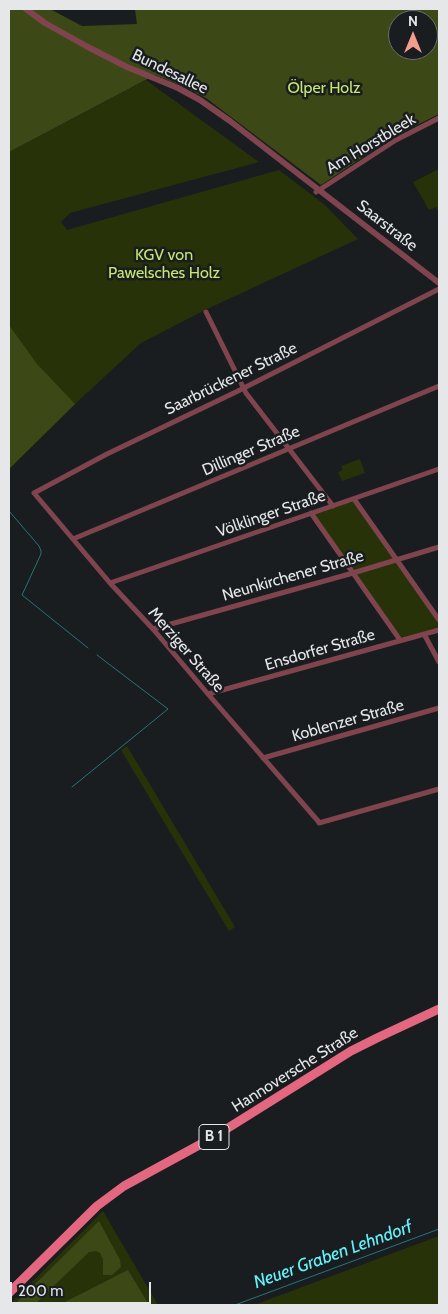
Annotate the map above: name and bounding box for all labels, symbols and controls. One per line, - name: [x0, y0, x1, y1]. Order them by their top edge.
- north arrow: [388, 10, 438, 60]
- text: N: [408, 12, 418, 30]
- street label: Bundesallee: [129, 45, 211, 99]
- park label: Ölper Holz: [288, 78, 360, 98]
- street label: Am Horstbleek: [323, 110, 419, 178]
- street label: Saarstraße: [353, 196, 421, 256]
- park label: KGV von Pawelsches Holz: [108, 245, 220, 283]
- street label: Saarbrückener Straße: [162, 339, 300, 419]
- street label: Dillinger Straße: [199, 422, 303, 480]
- street label: Völklinger Straße: [214, 486, 328, 542]
- street label: Neunkirchener Straße: [220, 547, 366, 605]
- street label: Merziger Straße: [144, 604, 228, 696]
- street label: Ensdorfer Straße: [263, 625, 377, 675]
- street label: Koblenzer Straße: [290, 696, 406, 746]
- street label: Hannoversche Straße: [228, 1023, 362, 1117]
- road number: B 1: [199, 1124, 229, 1150]
- water label: Neuer Graben Lehndorf: [251, 1216, 415, 1294]
- scale bar: [12, 1272, 154, 1304]
- text: 200 m: [18, 1282, 63, 1300]

